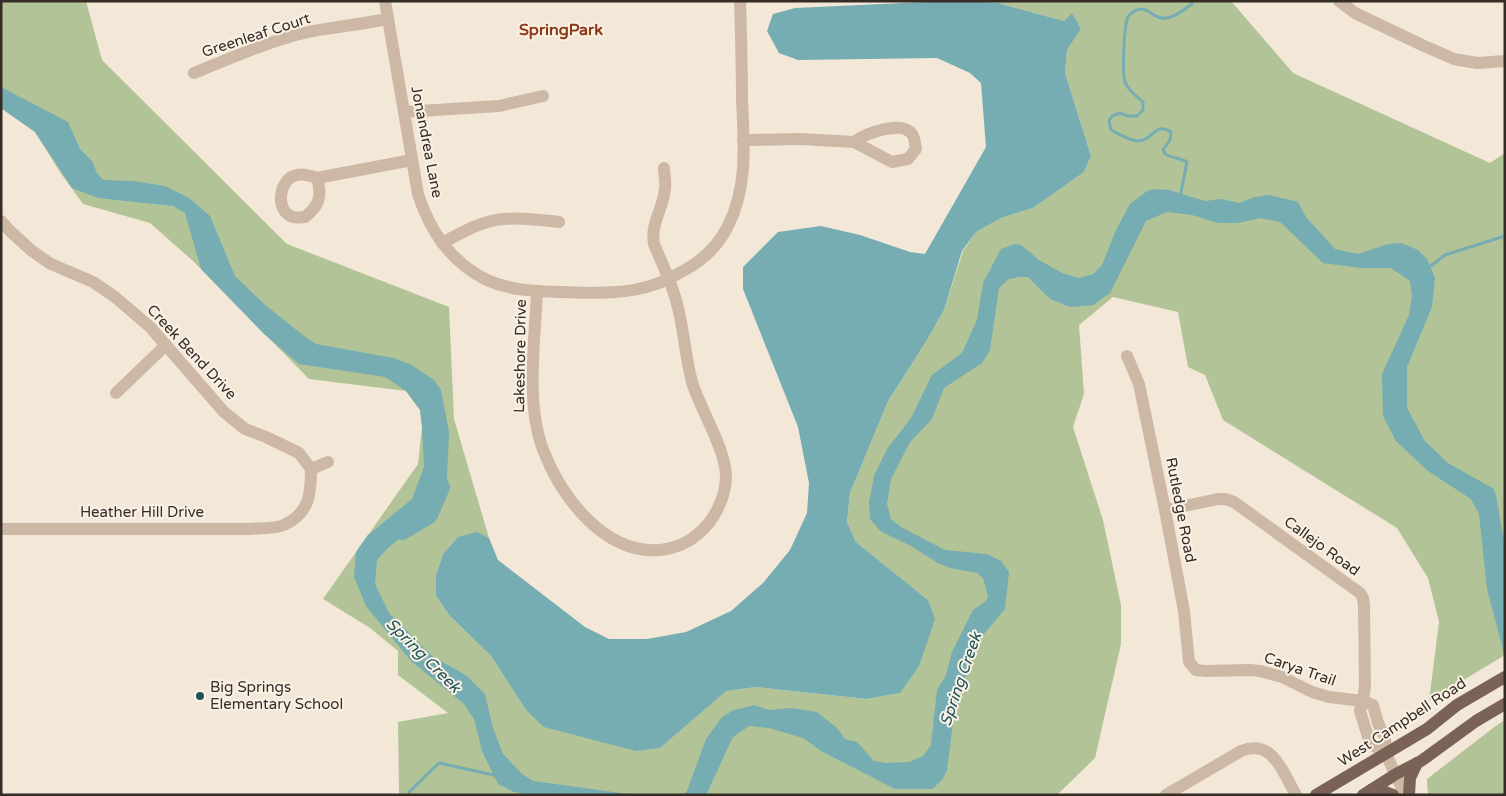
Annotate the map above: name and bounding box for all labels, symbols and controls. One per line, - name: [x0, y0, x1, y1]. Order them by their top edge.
- street label: Greenleaf Court: [199, 9, 313, 61]
- district label: SpringPark: [519, 20, 603, 40]
- street label: Jonandrea Lane: [407, 85, 447, 199]
- street label: Lakeshore Drive: [510, 299, 530, 413]
- street label: Creek Bend Drive: [143, 301, 241, 403]
- street label: Rutledge Road: [1162, 456, 1200, 564]
- street label: Heather Hill Drive: [80, 503, 204, 521]
- street label: Callejo Road: [1281, 512, 1363, 580]
- water label: Spring Creek: [382, 614, 466, 698]
- water label: Spring Creek: [936, 629, 987, 729]
- street label: Carya Trail: [1262, 648, 1338, 690]
- street label: West Campbell Road: [1335, 674, 1469, 770]
- place label: Big Springs Elementary School: [210, 678, 343, 713]
- marker: Big Springs Elementary School: [194, 690, 206, 702]

